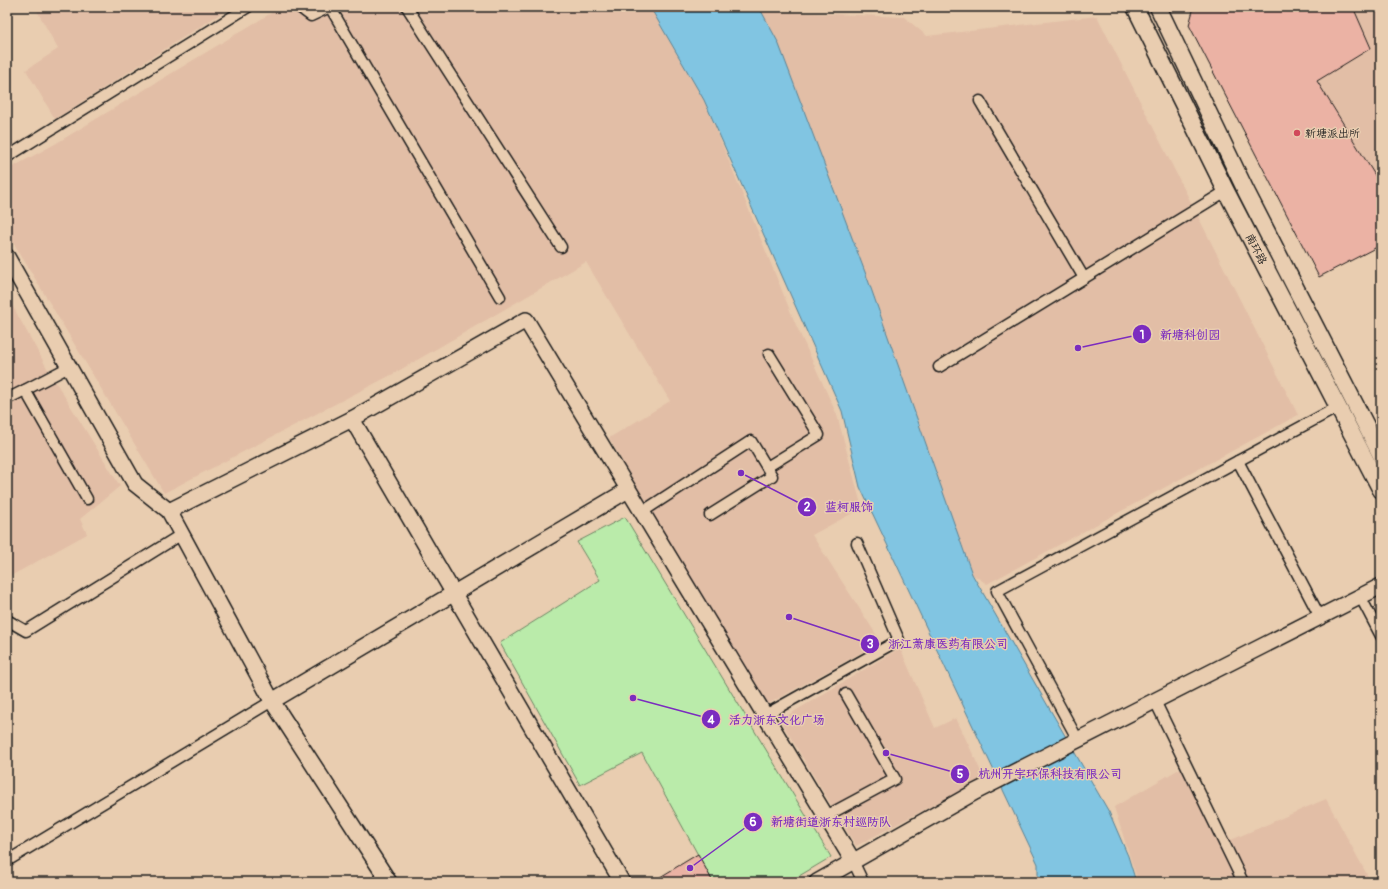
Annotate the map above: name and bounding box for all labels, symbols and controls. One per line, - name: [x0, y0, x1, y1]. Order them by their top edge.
- place label: 新塘派出所: [1305, 127, 1360, 140]
- marker: 新塘派出所: [1292, 128, 1302, 138]
- street label: 南环路: [1243, 231, 1269, 267]
- callout: 新塘科创园: [1132, 322, 1228, 346]
- text: 1: [1140, 328, 1144, 343]
- text: 新塘科创园: [1160, 328, 1220, 343]
- callout: 蓝柯服饰: [797, 495, 881, 519]
- text: 2: [804, 500, 811, 515]
- text: 蓝柯服饰: [825, 500, 873, 515]
- callout: 浙江萧康医药有限公司: [860, 632, 1016, 656]
- text: 3: [867, 637, 874, 652]
- text: 浙江萧康医药有限公司: [888, 637, 1008, 652]
- callout: 活力浙东文化广场: [701, 707, 833, 731]
- text: 4: [707, 713, 715, 728]
- text: 活力浙东文化广场: [729, 713, 825, 728]
- callout: 杭州开宇环保科技有限公司: [950, 762, 1130, 786]
- text: 5: [957, 767, 964, 782]
- text: 杭州开宇环保科技有限公司: [978, 767, 1122, 782]
- callout: 新塘街道浙东村巡防队: [743, 810, 899, 834]
- text: 6: [750, 815, 757, 830]
- text: 新塘街道浙东村巡防队: [771, 815, 891, 830]

